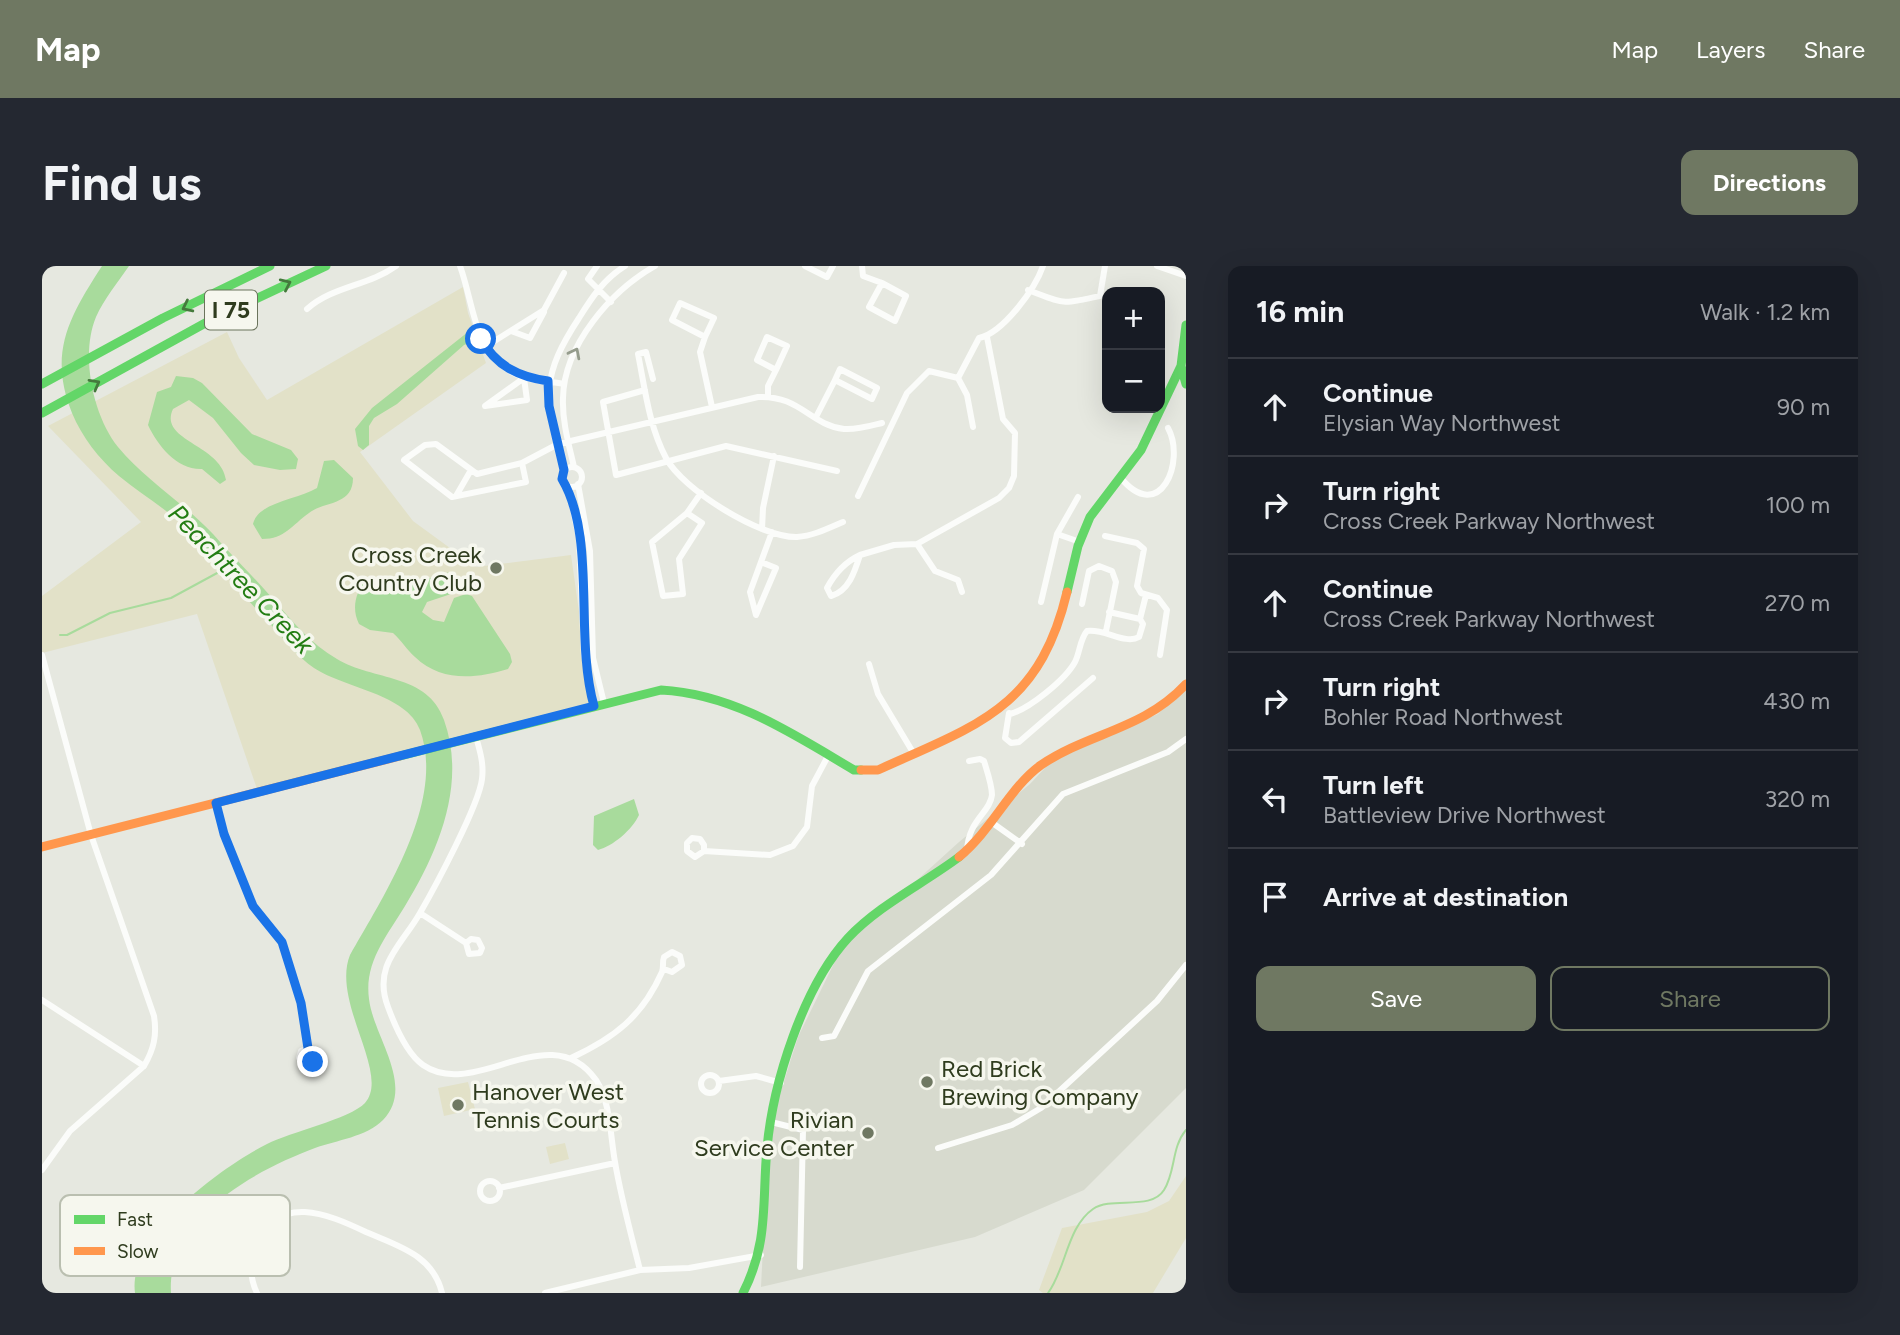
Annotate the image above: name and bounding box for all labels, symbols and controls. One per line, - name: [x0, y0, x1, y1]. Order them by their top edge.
- text: Map: [35, 30, 101, 69]
- text: Map: [1611, 35, 1658, 64]
- text: Layers: [1696, 35, 1765, 64]
- text: Share: [1803, 35, 1865, 64]
- button: Directions: [1681, 150, 1858, 215]
- text: Find us: [42, 153, 201, 212]
- one-way arrow: [279, 278, 291, 292]
- map controls: [1102, 287, 1165, 413]
- button: +: [1102, 287, 1165, 350]
- road number: I 75: [205, 290, 257, 330]
- text: 16 min: [1256, 293, 1344, 330]
- one-way arrow: [182, 298, 194, 312]
- text: Walk · 1.2 km: [1700, 298, 1830, 326]
- route start: [465, 323, 496, 354]
- one-way arrow: [566, 348, 580, 360]
- button: −: [1102, 350, 1165, 413]
- text: Continue: [1323, 377, 1433, 409]
- one-way arrow: [87, 379, 100, 392]
- icon: ahead: [1256, 388, 1294, 426]
- text: 90 m: [1777, 393, 1830, 421]
- text: Elysian Way Northwest: [1323, 409, 1561, 437]
- text: Turn right: [1323, 475, 1440, 507]
- icon: right: [1256, 486, 1294, 524]
- text: 100 m: [1766, 491, 1830, 519]
- water label: Peachtree Creek: [162, 498, 321, 661]
- text: Cross Creek Parkway Northwest: [1323, 507, 1655, 535]
- place label: Cross Creek Country Club: [338, 540, 482, 597]
- marker: Cross Creek Country Club: [488, 560, 504, 576]
- text: Continue: [1323, 573, 1433, 605]
- icon: ahead: [1256, 584, 1294, 622]
- text: 270 m: [1765, 589, 1830, 617]
- text: Cross Creek Parkway Northwest: [1323, 605, 1655, 633]
- text: Turn right: [1323, 671, 1440, 703]
- icon: right: [1256, 682, 1294, 720]
- text: 430 m: [1763, 687, 1830, 715]
- text: Bohler Road Northwest: [1323, 703, 1563, 731]
- text: Turn left: [1323, 769, 1424, 801]
- icon: left: [1256, 780, 1294, 818]
- text: 320 m: [1765, 785, 1830, 813]
- text: Battleview Drive Northwest: [1323, 801, 1606, 829]
- icon: arrive: [1256, 878, 1294, 916]
- text: Arrive at destination: [1323, 881, 1568, 913]
- button: Save: [1256, 966, 1536, 1031]
- button: Share: [1550, 966, 1830, 1031]
- route end: [297, 1046, 328, 1077]
- place label: Red Brick Brewing Company: [941, 1054, 1139, 1111]
- marker: Red Brick Brewing Company: [919, 1074, 935, 1090]
- place label: Hanover West Tennis Courts: [472, 1077, 624, 1134]
- marker: Hanover West Tennis Courts: [450, 1097, 466, 1113]
- place label: Rivian Service Center: [694, 1105, 854, 1162]
- marker: Rivian Service Center: [860, 1125, 876, 1141]
- legend: [60, 1195, 290, 1276]
- text: Fast: [117, 1208, 153, 1231]
- text: Slow: [117, 1240, 159, 1263]

